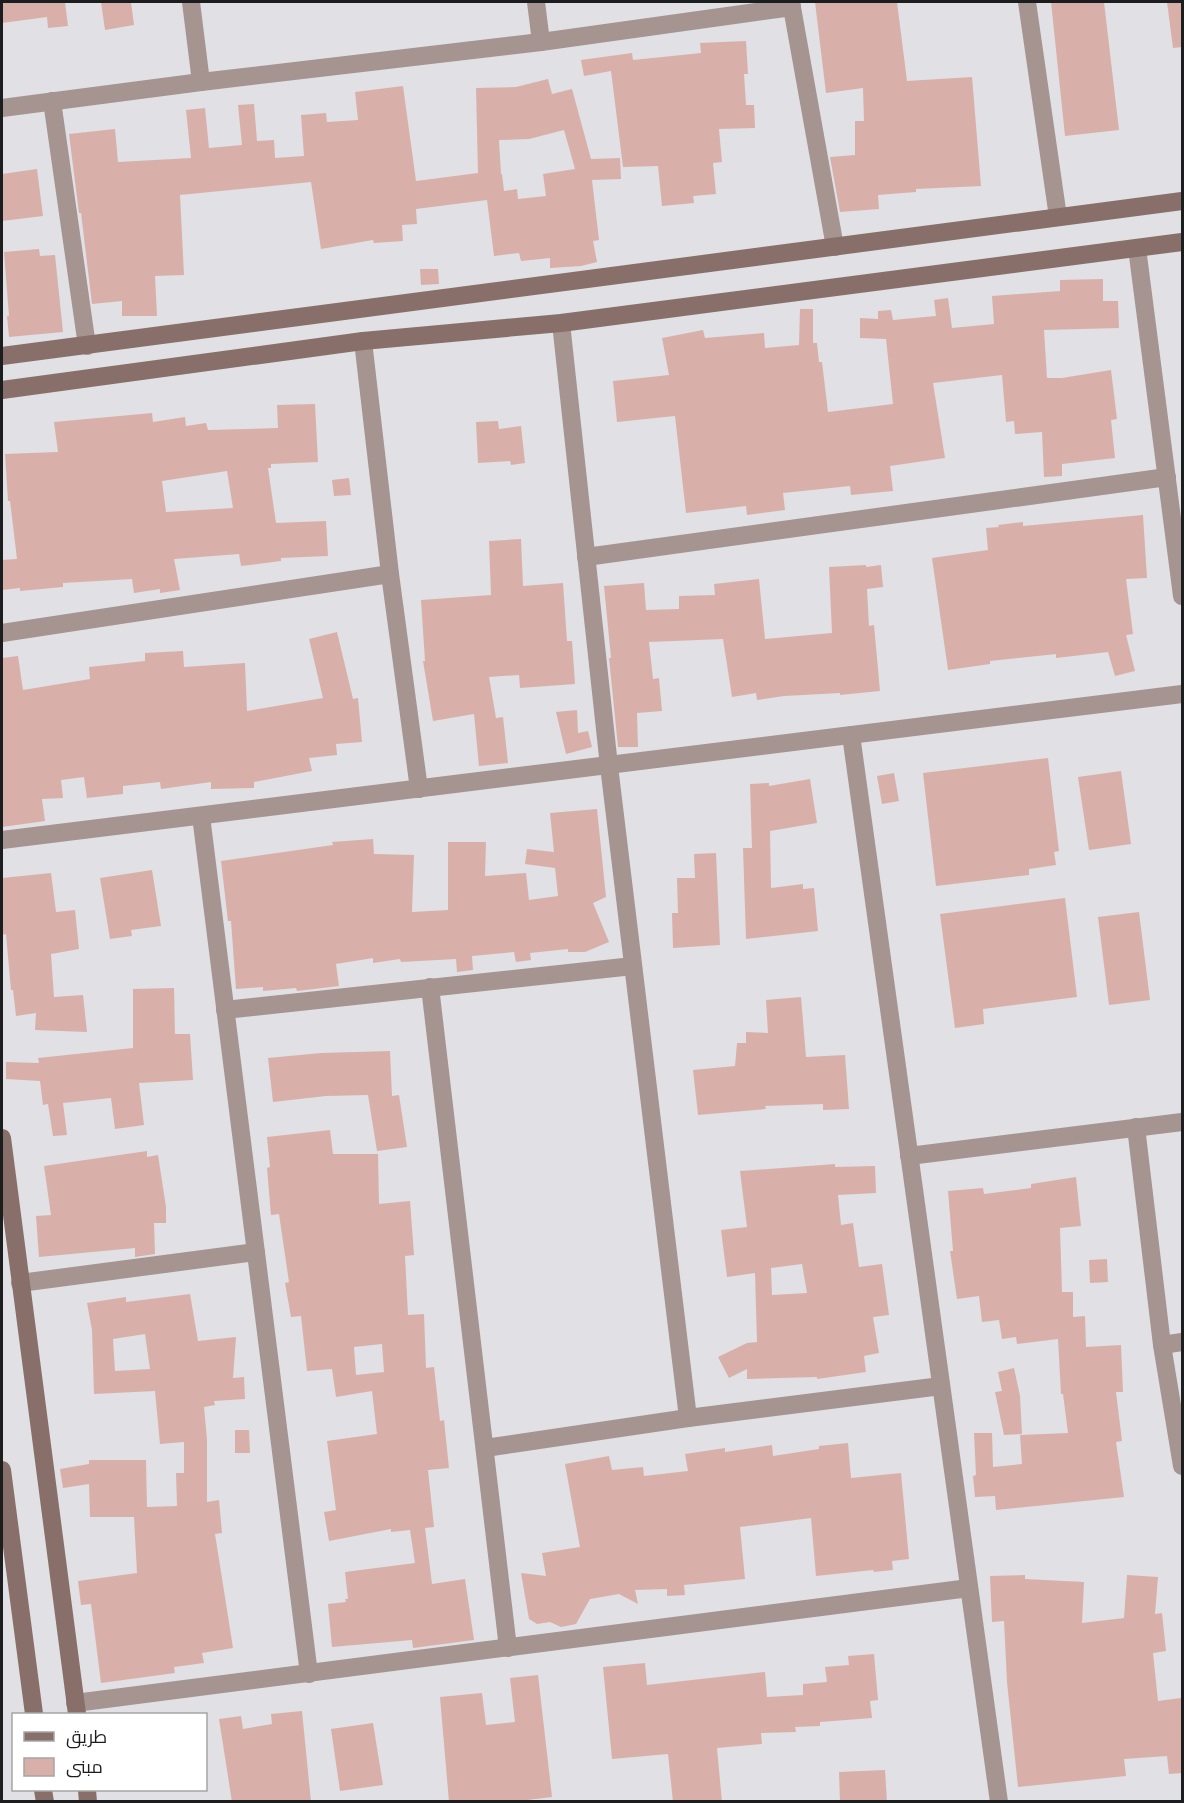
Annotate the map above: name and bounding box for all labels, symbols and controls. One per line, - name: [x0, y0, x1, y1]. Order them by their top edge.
- legend: [12, 1713, 207, 1791]
- text: طريق: [66, 1725, 107, 1749]
- text: مبنى: [66, 1755, 103, 1778]

